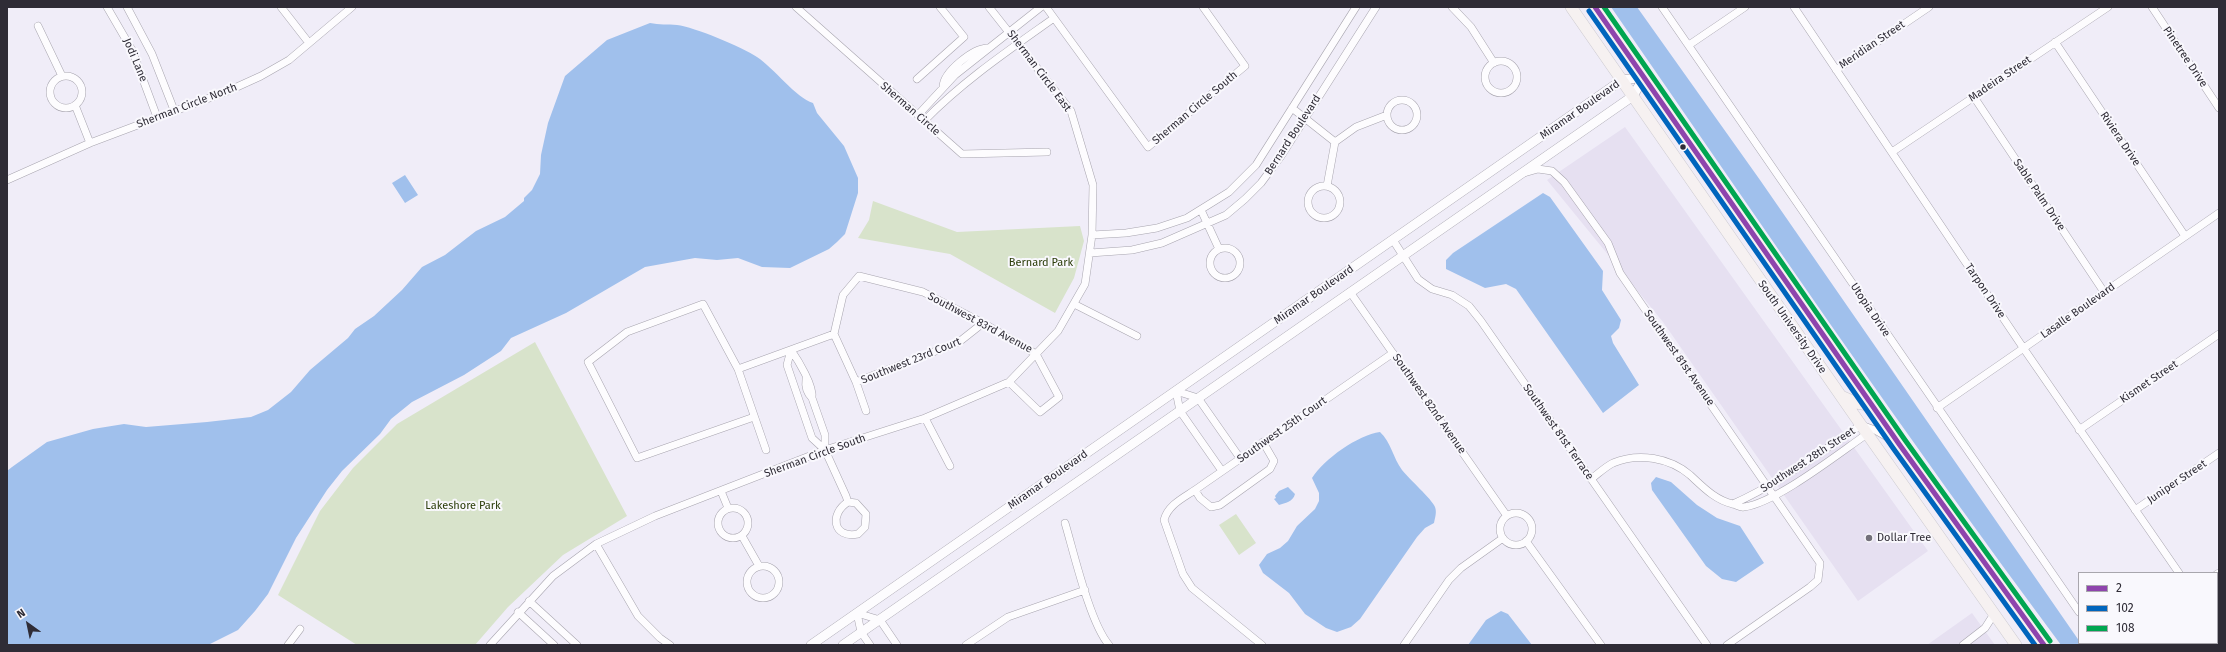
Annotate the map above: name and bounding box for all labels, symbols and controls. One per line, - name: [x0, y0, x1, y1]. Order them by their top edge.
- street label: Meridian Street: [1836, 18, 1908, 72]
- street label: Pinetree Drive: [2160, 24, 2210, 90]
- street label: Sherman Circle East: [1004, 28, 1074, 114]
- street label: Jodi Lane: [120, 36, 150, 84]
- street label: Madeira Street: [1966, 53, 2034, 105]
- street label: Sherman Circle South: [1150, 68, 1240, 148]
- street label: Miramar Boulevard: [1538, 78, 1622, 142]
- street label: Sherman Circle: [877, 79, 943, 139]
- street label: Sherman Circle North: [135, 81, 239, 131]
- street label: Bernard Boulevard: [1262, 92, 1324, 178]
- street label: Riviera Drive: [2097, 109, 2143, 169]
- unlabelled marker: [1678, 142, 1688, 152]
- street label: Sable Palm Drive: [2010, 157, 2068, 233]
- park label: Bernard Park: [1009, 256, 1073, 270]
- street label: Tarpon Drive: [1962, 261, 2008, 321]
- street label: Miramar Boulevard: [1272, 263, 1356, 327]
- street label: South University Drive: [1755, 278, 1829, 376]
- street label: Lasalle Boulevard: [2038, 280, 2118, 342]
- street label: Utopia Drive: [1847, 281, 1893, 339]
- street label: Southwest 83rd Avenue: [925, 290, 1035, 356]
- street label: Southwest 81st Avenue: [1641, 307, 1717, 409]
- street label: Southwest 23rd Court: [859, 335, 963, 387]
- street label: Southwest 82nd Avenue: [1389, 351, 1469, 457]
- street label: Kismet Street: [2118, 358, 2180, 406]
- street label: Southwest 81st Terrace: [1520, 382, 1596, 482]
- street label: Southwest 25th Court: [1235, 394, 1329, 466]
- street label: Southwest 28th Street: [1758, 425, 1858, 495]
- street label: Sherman Circle South: [762, 431, 868, 481]
- street label: Miramar Boulevard: [1006, 448, 1090, 512]
- street label: Juniper Street: [2145, 457, 2209, 507]
- park label: Lakeshore Park: [425, 499, 501, 513]
- place label: Dollar Tree: [1877, 531, 1931, 545]
- marker: Dollar Tree: [1864, 533, 1874, 543]
- legend: [2078, 572, 2218, 644]
- text: 2: [2116, 581, 2122, 595]
- text: 102: [2116, 601, 2134, 615]
- north arrow: [8, 604, 48, 644]
- text: N: [15, 606, 28, 621]
- text: 108: [2116, 621, 2135, 635]

